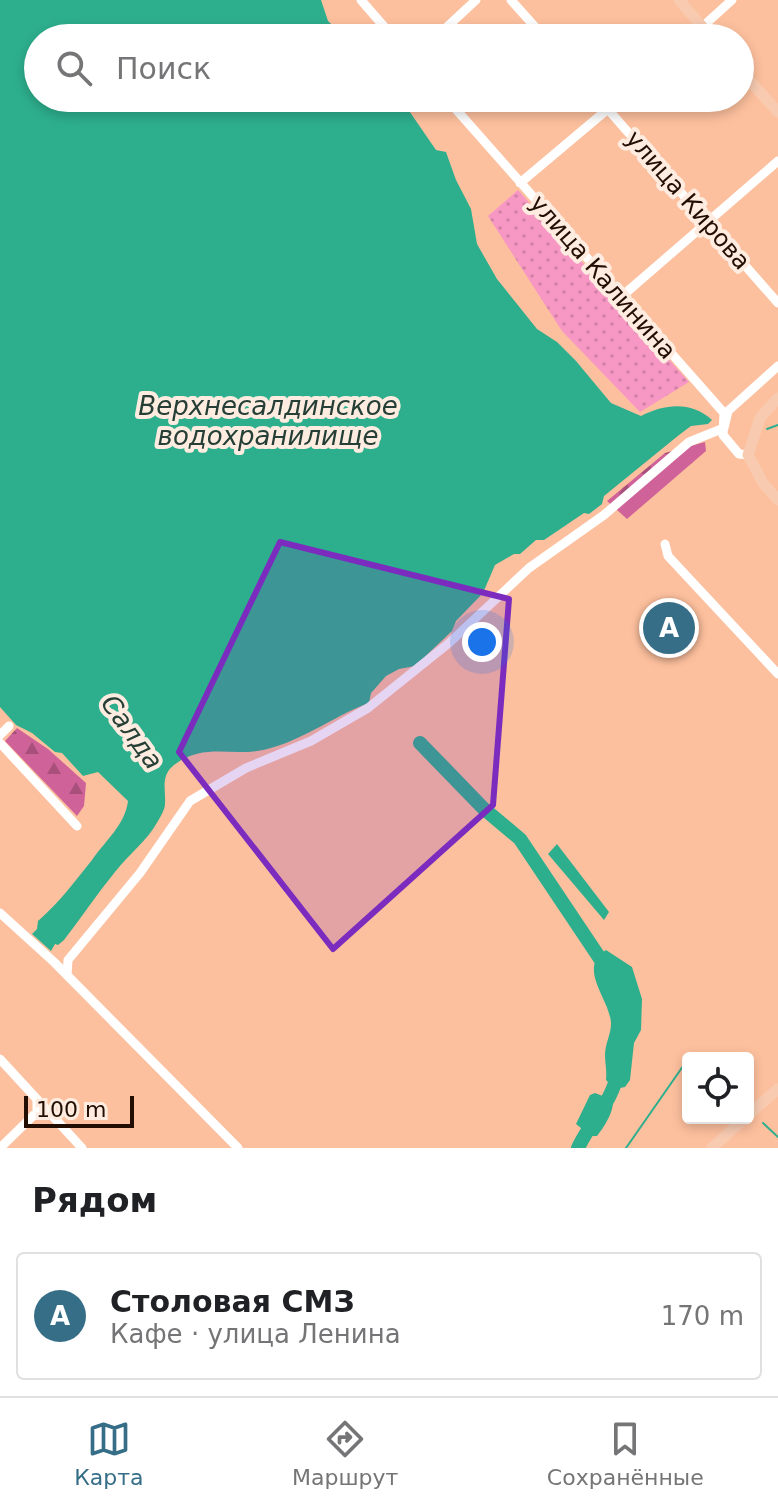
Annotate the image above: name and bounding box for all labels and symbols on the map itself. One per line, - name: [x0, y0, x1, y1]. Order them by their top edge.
- street label: улица Кирова: [620, 125, 756, 275]
- street label: улица Калинина: [524, 189, 682, 365]
- water label: Верхнесалдинское водохранилище: [138, 391, 398, 451]
- pin: A: [643, 598, 695, 658]
- your location: [462, 622, 502, 662]
- water label: Салда: [95, 689, 169, 775]
- scale bar: [24, 1092, 134, 1128]

